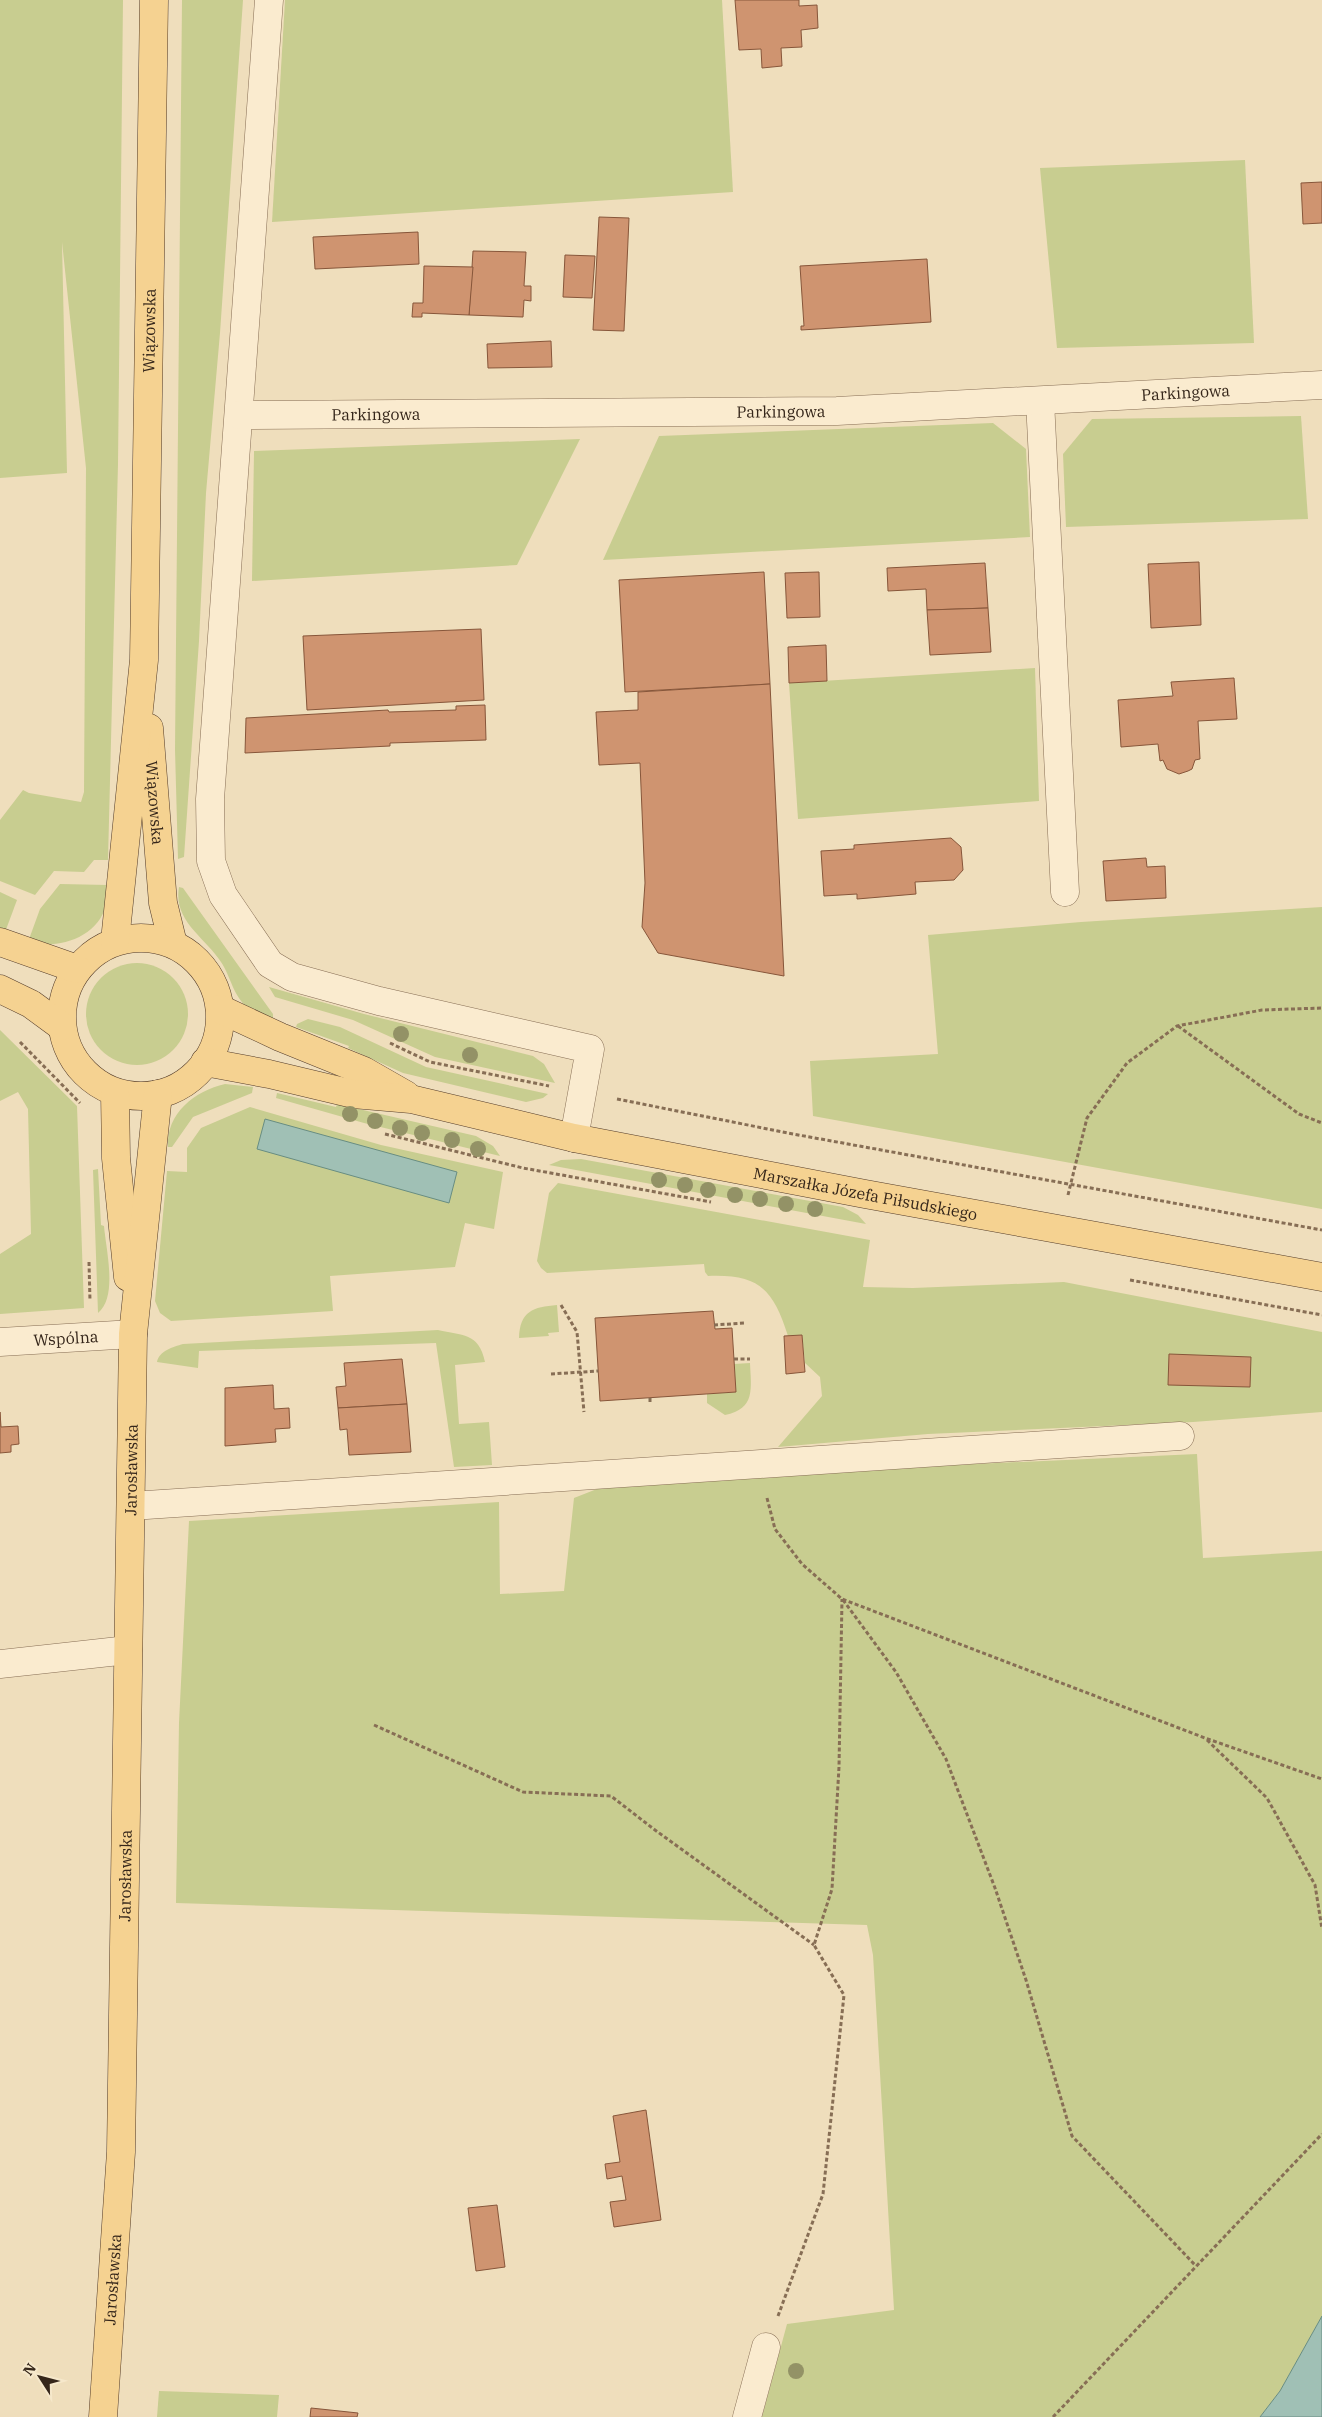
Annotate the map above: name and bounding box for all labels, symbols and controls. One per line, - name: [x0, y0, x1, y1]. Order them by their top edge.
- street label: Wiązowska: [138, 288, 160, 373]
- street label: Parkingowa: [1141, 380, 1231, 405]
- street label: Parkingowa: [737, 401, 826, 422]
- street label: Parkingowa: [332, 404, 421, 424]
- street label: Wiązowska: [142, 760, 168, 846]
- street label: Marszałka Józefa Piłsudskiego: [752, 1163, 979, 1224]
- street label: Wspólna: [33, 1326, 99, 1350]
- street label: Jarosławska: [120, 1423, 142, 1516]
- street label: Jarosławska: [114, 1829, 136, 1922]
- street label: Jarosławska: [99, 2233, 125, 2326]
- north arrow: [15, 2352, 65, 2402]
- text: N: [19, 2360, 40, 2379]

